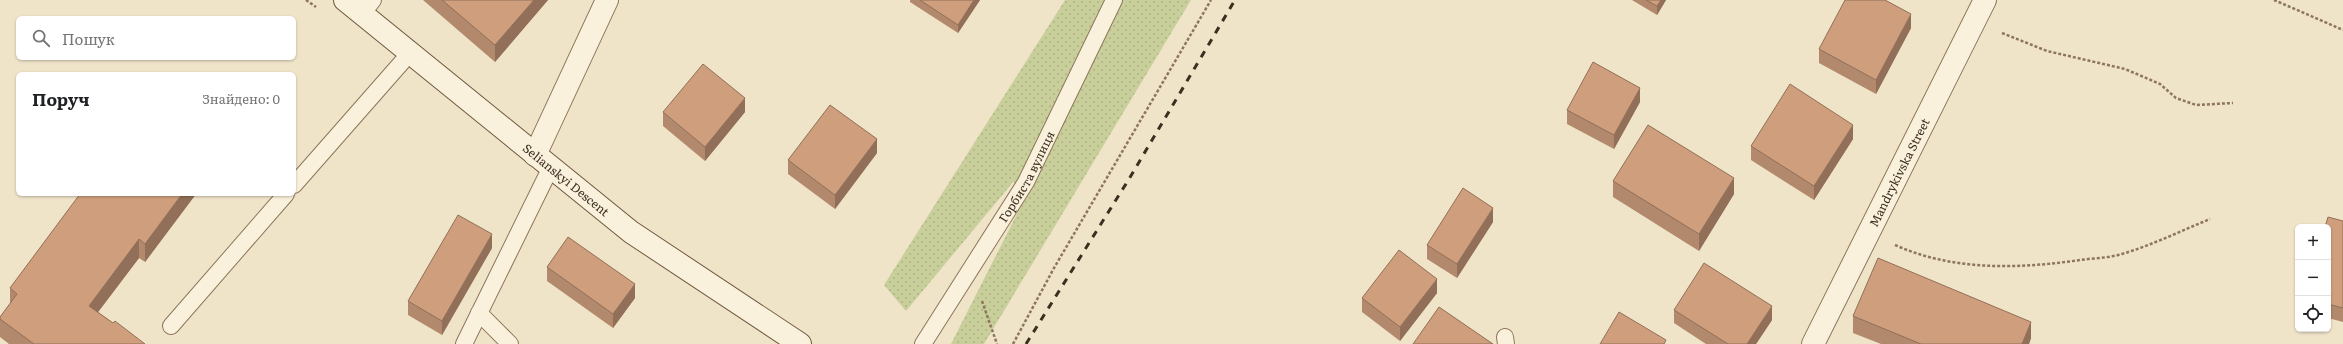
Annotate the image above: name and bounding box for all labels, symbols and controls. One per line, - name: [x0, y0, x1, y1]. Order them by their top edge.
- search box: [16, 16, 296, 60]
- icon: search: [30, 27, 52, 49]
- text: Пошук: [62, 27, 115, 50]
- text: Поруч: [32, 86, 89, 111]
- text: Знайдено: 0: [202, 89, 280, 108]
- street label: Mandrykivska Street: [1864, 115, 1934, 230]
- street label: Горбиста вулиця: [994, 128, 1058, 226]
- street label: Selianskyi Descent: [519, 139, 614, 220]
- map controls: [2295, 224, 2331, 332]
- button: +: [2295, 224, 2331, 260]
- button: −: [2295, 260, 2331, 296]
- button: locate: [2295, 296, 2331, 332]

